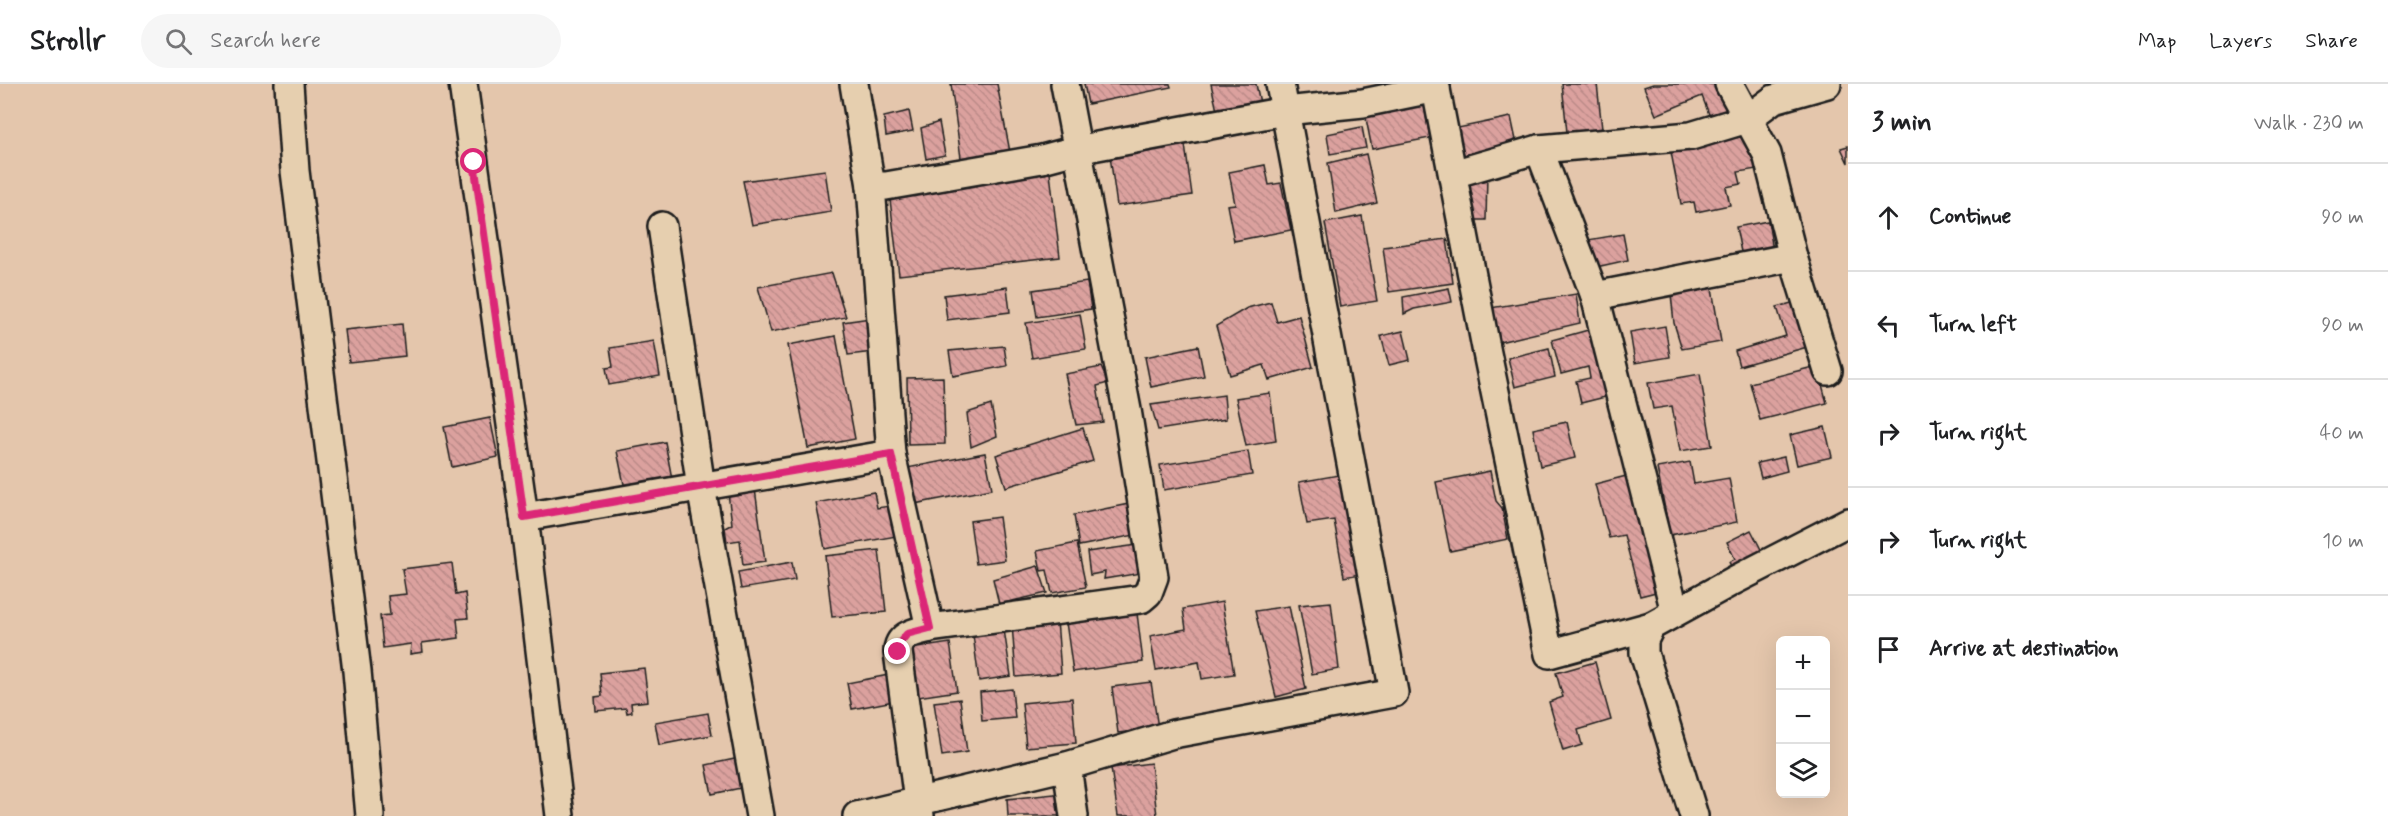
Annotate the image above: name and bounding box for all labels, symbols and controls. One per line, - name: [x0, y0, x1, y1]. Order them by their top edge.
- search box: [141, 14, 561, 68]
- text: Strollr: [30, 23, 105, 60]
- icon: search: [162, 25, 195, 58]
- text: Search here: [210, 27, 321, 55]
- text: Map: [2138, 27, 2176, 55]
- text: Layers: [2209, 27, 2272, 55]
- text: Share: [2305, 27, 2358, 55]
- text: 3 min: [1872, 106, 1932, 140]
- text: Walk · 230 m: [2254, 110, 2364, 137]
- route start: [460, 148, 486, 174]
- icon: ahead: [1872, 201, 1905, 234]
- text: Continue: [1929, 203, 2011, 231]
- text: 90 m: [2321, 204, 2364, 231]
- icon: left: [1872, 309, 1905, 342]
- text: Turn left: [1929, 311, 2017, 339]
- text: 90 m: [2321, 312, 2364, 339]
- icon: right: [1872, 417, 1905, 450]
- text: Turn right: [1929, 419, 2027, 447]
- text: 40 m: [2320, 420, 2364, 447]
- icon: right: [1872, 525, 1905, 558]
- text: Turn right: [1929, 527, 2027, 555]
- text: 10 m: [2322, 528, 2364, 555]
- icon: arrive: [1872, 633, 1905, 666]
- text: Arrive at destination: [1929, 635, 2119, 663]
- map controls: [1776, 636, 1830, 798]
- button: +: [1776, 636, 1830, 690]
- route end: [884, 638, 910, 664]
- button: −: [1776, 690, 1830, 744]
- button: layers: [1776, 744, 1830, 798]

